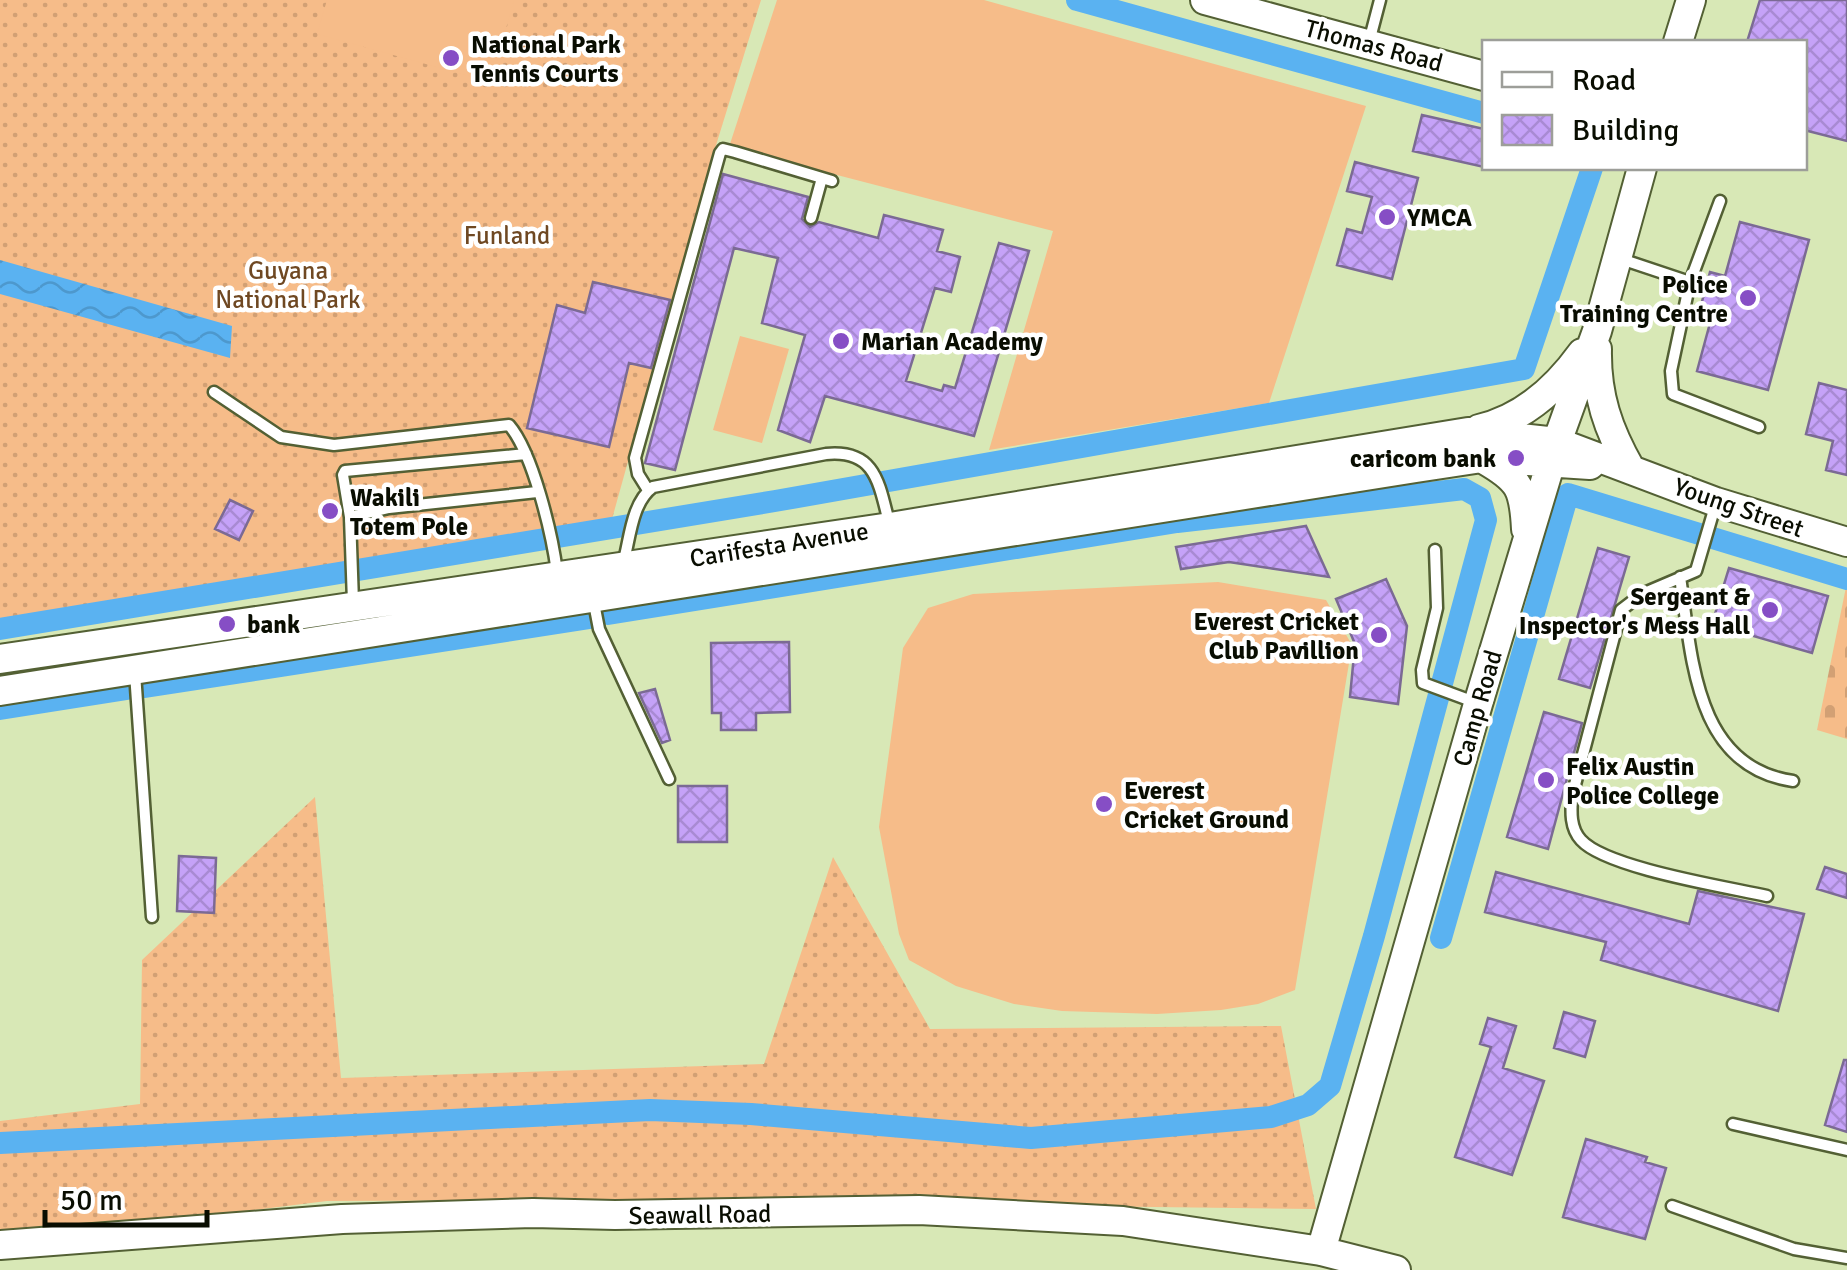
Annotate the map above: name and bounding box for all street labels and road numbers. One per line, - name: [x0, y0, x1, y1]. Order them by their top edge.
- street label: Thomas Road: [1302, 12, 1446, 79]
- street label: Young Street: [1670, 471, 1808, 544]
- street label: Carifesta Avenue: [687, 515, 871, 574]
- street label: Camp Road: [1446, 646, 1509, 770]
- street label: Seawall Road: [628, 1198, 772, 1231]

